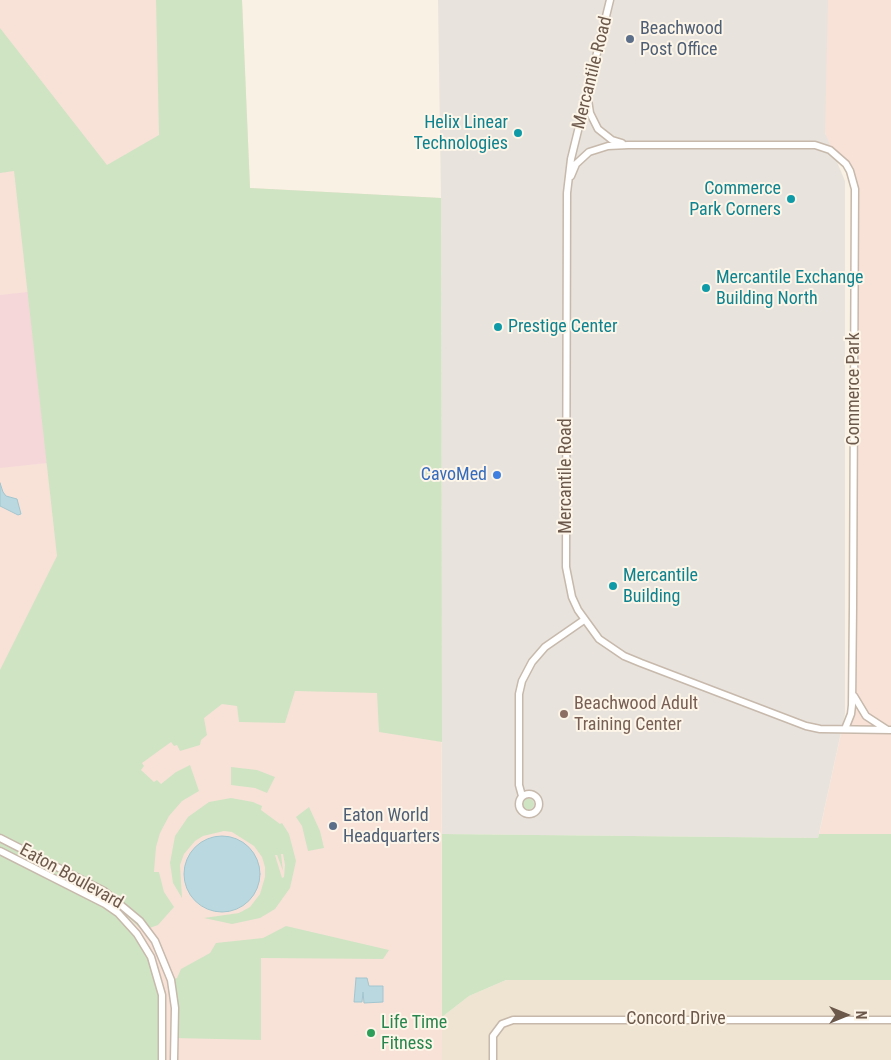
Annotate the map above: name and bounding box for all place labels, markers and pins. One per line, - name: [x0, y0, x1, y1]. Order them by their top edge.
- place label: Beachwood Post Office: [640, 18, 723, 60]
- marker: Beachwood Post Office: [624, 33, 636, 45]
- place label: Helix Linear Technologies: [413, 112, 508, 154]
- marker: Helix Linear Technologies: [512, 127, 524, 139]
- place label: Commerce Park Corners: [689, 178, 781, 220]
- marker: Commerce Park Corners: [785, 193, 797, 205]
- place label: Mercantile Exchange Building North: [716, 267, 863, 310]
- marker: Mercantile Exchange Building North: [700, 282, 712, 294]
- place label: Prestige Center: [508, 316, 617, 338]
- marker: Prestige Center: [492, 321, 504, 333]
- place label: CavoMed: [421, 464, 487, 486]
- marker: CavoMed: [491, 469, 503, 481]
- place label: Mercantile Building: [623, 565, 698, 608]
- marker: Mercantile Building: [607, 580, 619, 592]
- place label: Beachwood Adult Training Center: [574, 693, 698, 736]
- marker: Beachwood Adult Training Center: [558, 708, 570, 720]
- place label: Eaton World Headquarters: [343, 805, 440, 848]
- marker: Eaton World Headquarters: [327, 820, 339, 832]
- place label: Life Time Fitness: [381, 1012, 447, 1054]
- marker: Life Time Fitness: [365, 1027, 377, 1039]

